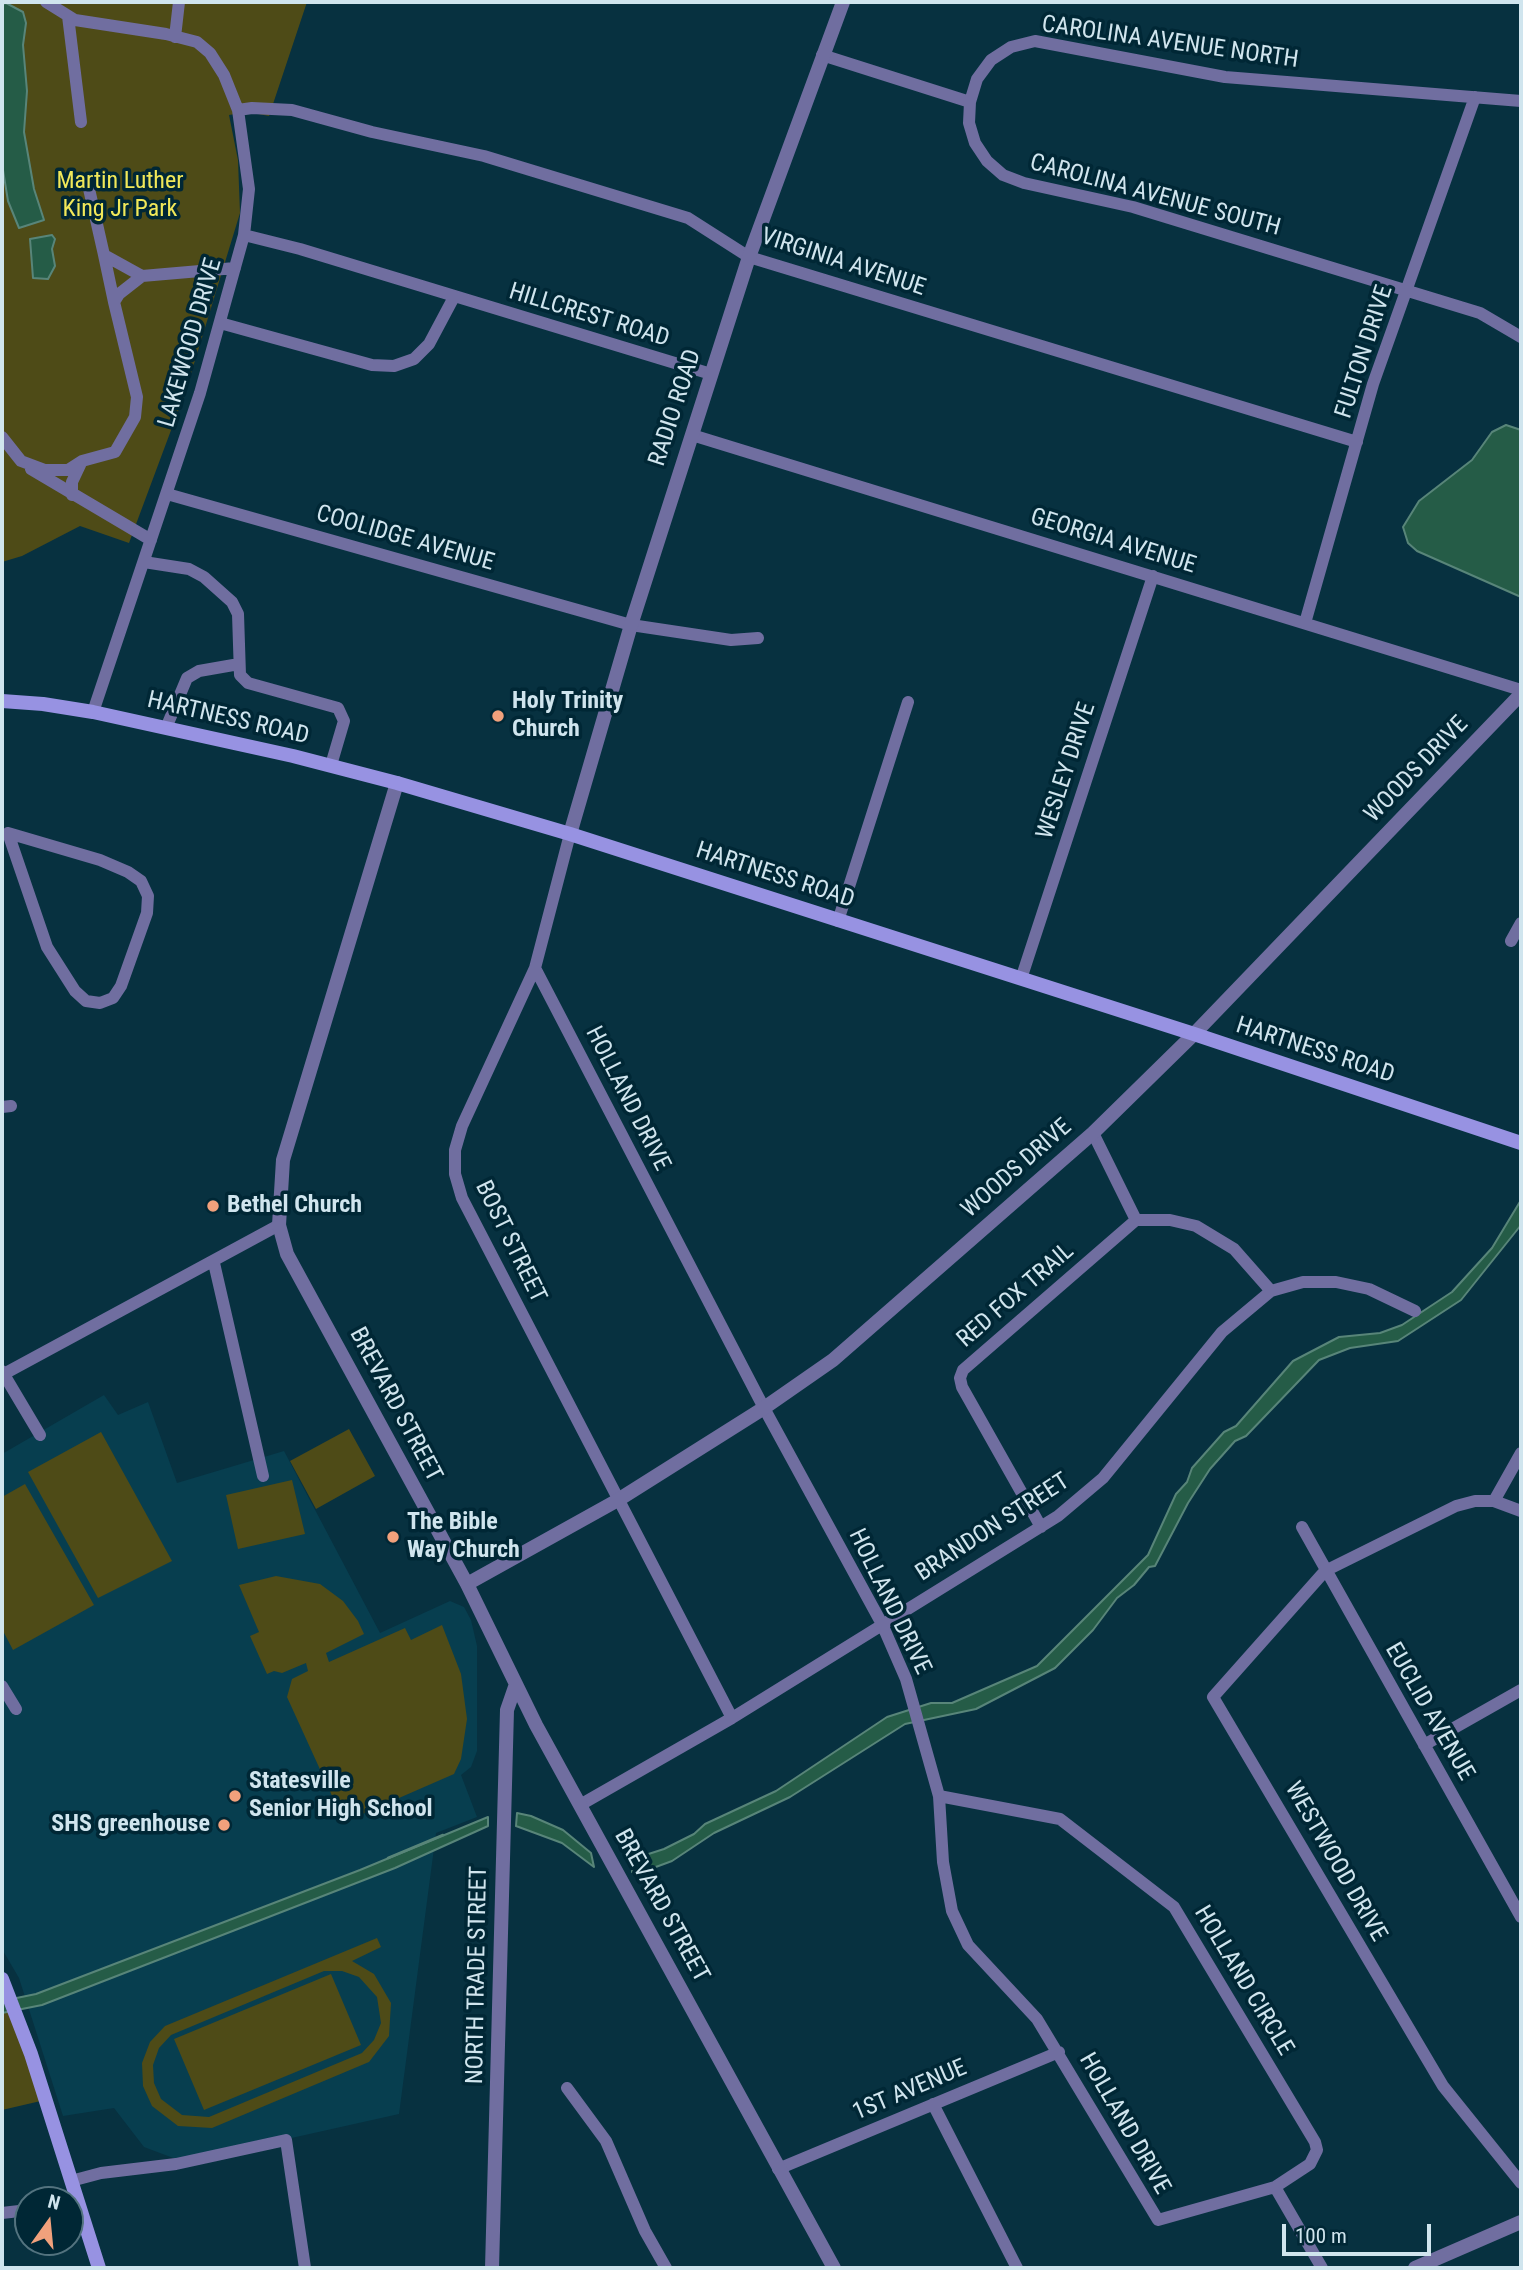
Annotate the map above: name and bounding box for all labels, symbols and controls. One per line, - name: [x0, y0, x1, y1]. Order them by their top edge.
- street label: CAROLINA AVENUE NORTH: [1040, 11, 1300, 75]
- street label: CAROLINA AVENUE SOUTH: [1027, 149, 1283, 243]
- park label: Martin Luther King Jr Park: [56, 168, 184, 224]
- street label: VIRGINIA AVENUE: [757, 223, 929, 303]
- street label: LAKEWOOD DRIVE: [153, 255, 229, 431]
- street label: HILLCREST ROAD: [505, 278, 673, 354]
- street label: FULTON DRIVE: [1330, 282, 1400, 422]
- street label: RADIO ROAD: [644, 346, 708, 470]
- street label: COOLIDGE AVENUE: [313, 500, 497, 578]
- street label: GEORGIA AVENUE: [1027, 503, 1199, 581]
- street label: HARTNESS ROAD: [144, 686, 312, 752]
- place label: Holy Trinity Church: [512, 688, 623, 744]
- street label: WESLEY DRIVE: [1031, 699, 1103, 843]
- marker: Holy Trinity Church: [490, 708, 506, 724]
- street label: WOODS DRIVE: [1359, 711, 1475, 829]
- street label: HARTNESS ROAD: [692, 837, 858, 915]
- street label: HARTNESS ROAD: [1232, 1012, 1398, 1090]
- street label: HOLLAND DRIVE: [578, 1022, 676, 1176]
- street label: WOODS DRIVE: [956, 1113, 1078, 1225]
- street label: BOST STREET: [468, 1176, 552, 1308]
- place label: Bethel Church: [227, 1192, 362, 1220]
- marker: Bethel Church: [205, 1198, 221, 1214]
- street label: RED FOX TRAIL: [952, 1238, 1080, 1354]
- street label: BREVARD STREET: [342, 1323, 448, 1487]
- street label: BRANDON STREET: [911, 1468, 1075, 1588]
- place label: The Bible Way Church: [407, 1509, 520, 1565]
- street label: HOLLAND DRIVE: [841, 1525, 937, 1679]
- marker: The Bible Way Church: [385, 1529, 401, 1545]
- street label: EUCLID AVENUE: [1378, 1638, 1480, 1786]
- place label: Statesville Senior High School: [249, 1768, 433, 1824]
- street label: WESTWOOD DRIVE: [1278, 1777, 1392, 1947]
- marker: Statesville Senior High School: [227, 1788, 243, 1804]
- place label: SHS greenhouse: [51, 1811, 210, 1839]
- marker: SHS greenhouse: [216, 1817, 232, 1833]
- street label: BREVARD STREET: [607, 1825, 715, 1987]
- street label: NORTH TRADE STREET: [462, 1866, 494, 2084]
- street label: HOLLAND CIRCLE: [1187, 1901, 1299, 2061]
- street label: HOLLAND DRIVE: [1072, 2048, 1176, 2200]
- street label: 1ST AVENUE: [849, 2054, 971, 2128]
- north arrow: [14, 2186, 84, 2256]
- text: N: [45, 2190, 63, 2215]
- scale bar: [1285, 2210, 1434, 2254]
- text: 100 m: [1295, 2224, 1347, 2248]

